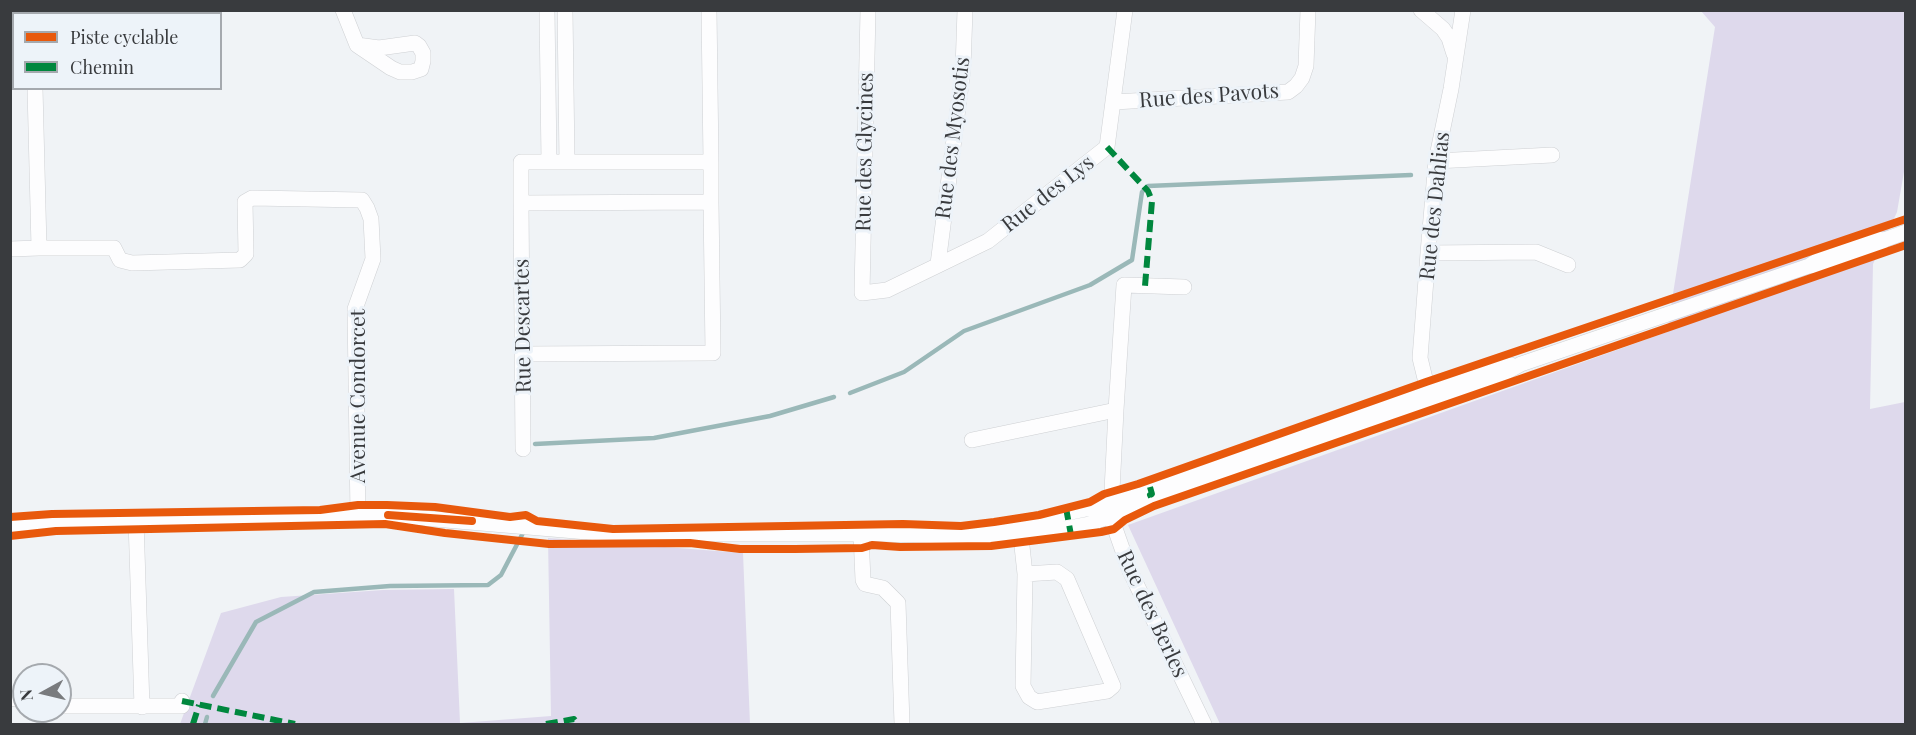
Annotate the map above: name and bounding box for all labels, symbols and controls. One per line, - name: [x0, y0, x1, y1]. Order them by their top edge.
- legend: [12, 12, 222, 90]
- text: Piste cyclable: [70, 25, 178, 49]
- text: Chemin: [70, 55, 134, 79]
- street label: Rue des Myosotis: [931, 56, 975, 220]
- street label: Rue des Glycines: [851, 72, 879, 232]
- street label: Rue des Pavots: [1138, 79, 1280, 113]
- street label: Rue des Dahlias: [1415, 131, 1455, 281]
- street label: Rue des Lys: [997, 150, 1099, 238]
- street label: Rue Descartes: [509, 259, 537, 393]
- street label: Avenue Condorcet: [345, 309, 371, 483]
- street label: Rue des Berles: [1112, 546, 1192, 682]
- north arrow: [12, 663, 72, 723]
- text: N: [14, 688, 37, 702]

